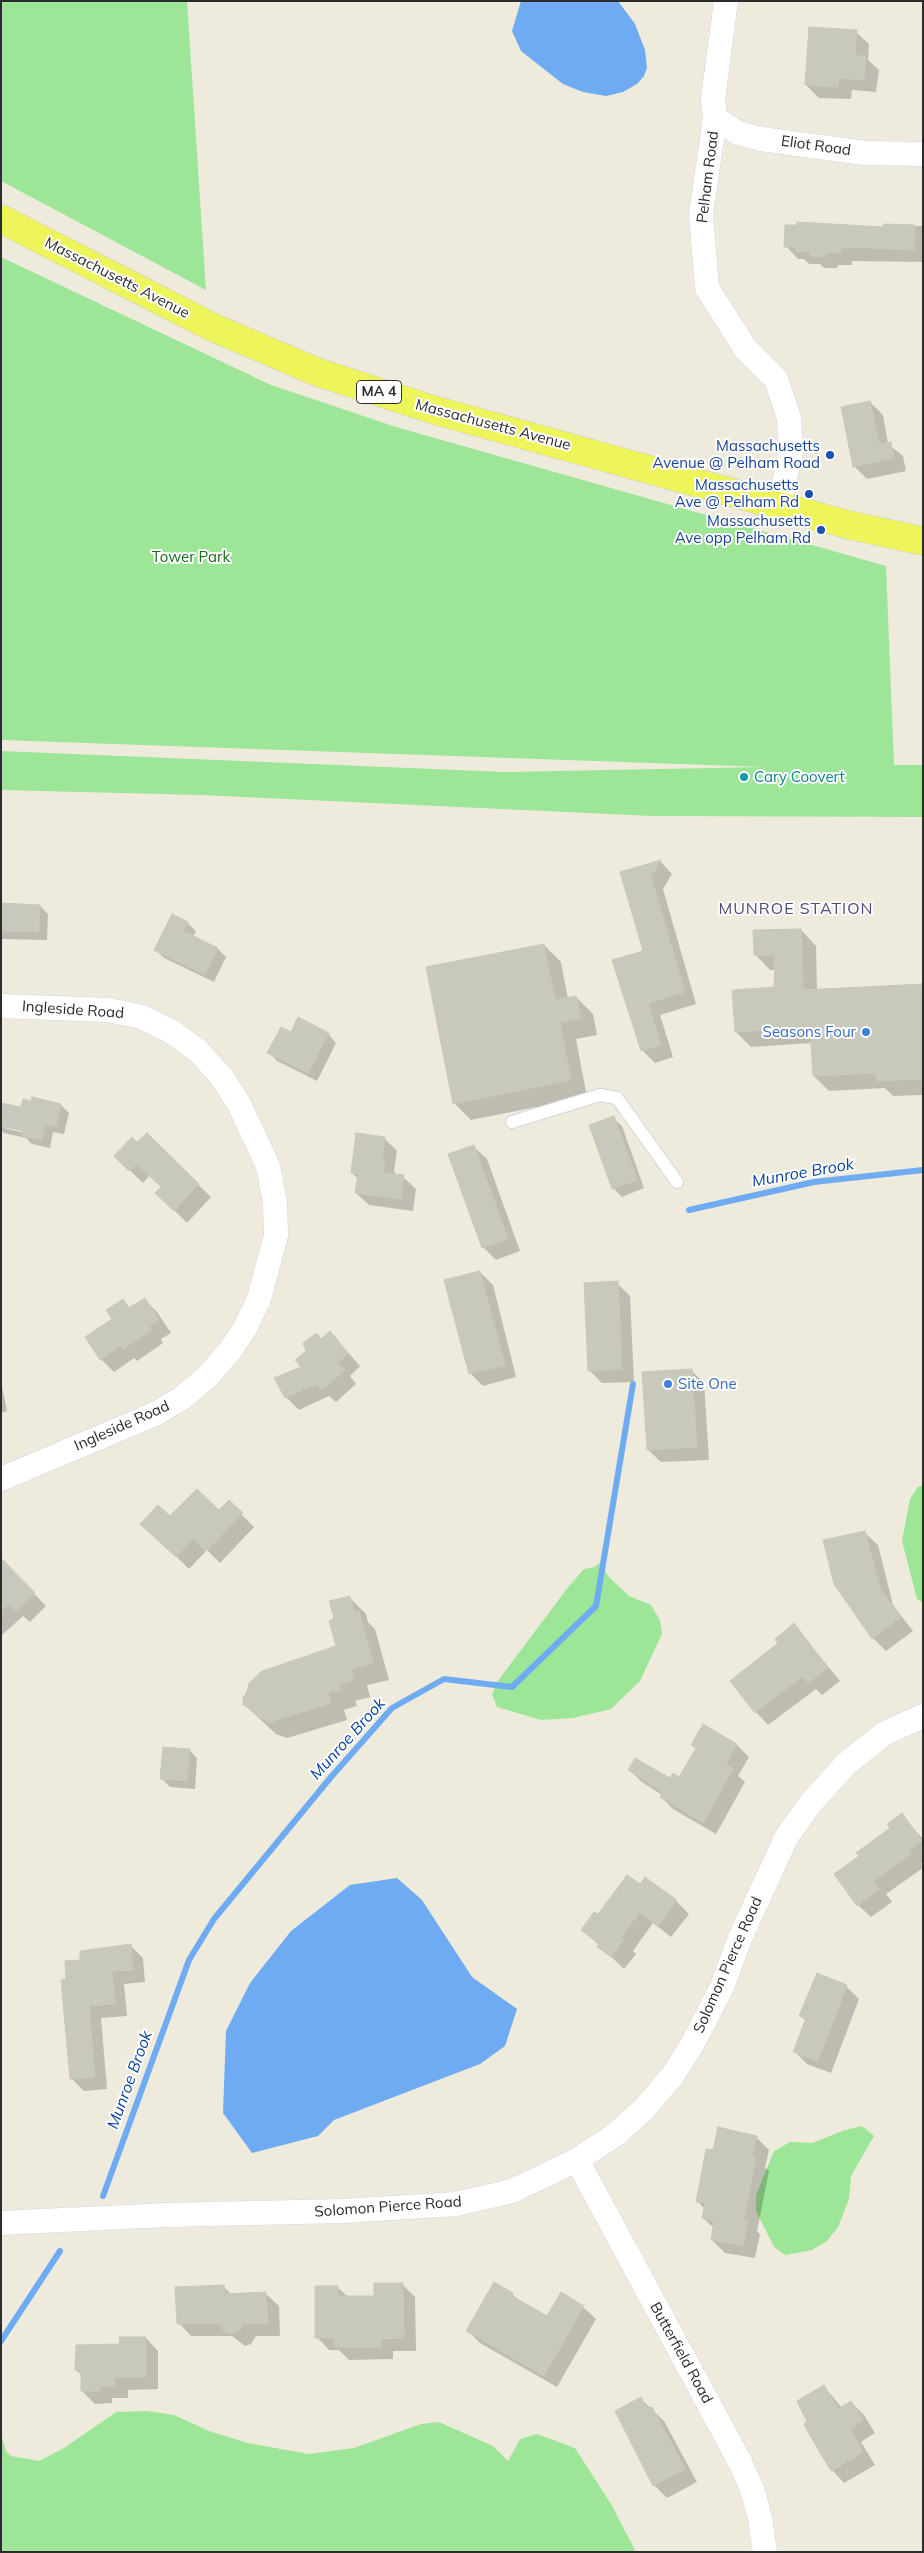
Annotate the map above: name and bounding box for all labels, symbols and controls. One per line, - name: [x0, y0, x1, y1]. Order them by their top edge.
- street label: Pelham Road: [693, 130, 723, 224]
- street label: Eliot Road: [780, 132, 852, 160]
- street label: Massachusetts Avenue: [42, 234, 192, 322]
- road number: MA 4: [356, 381, 402, 404]
- street label: Massachusetts Avenue: [413, 396, 573, 454]
- place label: Massachusetts Avenue @ Pelham Road: [653, 437, 820, 472]
- marker: Massachusetts Avenue @ Pelham Road: [824, 449, 836, 461]
- place label: Massachusetts Ave @ Pelham Rd: [675, 476, 799, 511]
- marker: Massachusetts Ave @ Pelham Rd: [803, 488, 815, 500]
- place label: Massachusetts Ave opp Pelham Rd: [675, 512, 811, 547]
- marker: Massachusetts Ave opp Pelham Rd: [815, 524, 827, 536]
- park label: Tower Park: [152, 548, 230, 566]
- place label: Cary Coovert: [754, 768, 845, 786]
- marker: Cary Coovert: [738, 771, 750, 783]
- district label: MUNROE STATION: [717, 899, 875, 919]
- street label: Ingleside Road: [21, 997, 125, 1023]
- place label: Seasons Four: [763, 1023, 856, 1041]
- marker: Seasons Four: [860, 1026, 872, 1038]
- water label: Munroe Brook: [751, 1155, 855, 1191]
- place label: Site One: [678, 1375, 737, 1393]
- marker: Site One: [662, 1378, 674, 1390]
- street label: Ingleside Road: [72, 1397, 172, 1455]
- water label: Munroe Brook: [306, 1694, 390, 1784]
- street label: Solomon Pierce Road: [690, 1894, 766, 2036]
- water label: Munroe Brook: [103, 2028, 157, 2132]
- street label: Solomon Pierce Road: [314, 2193, 462, 2221]
- street label: Butterfield Road: [646, 2299, 716, 2407]

